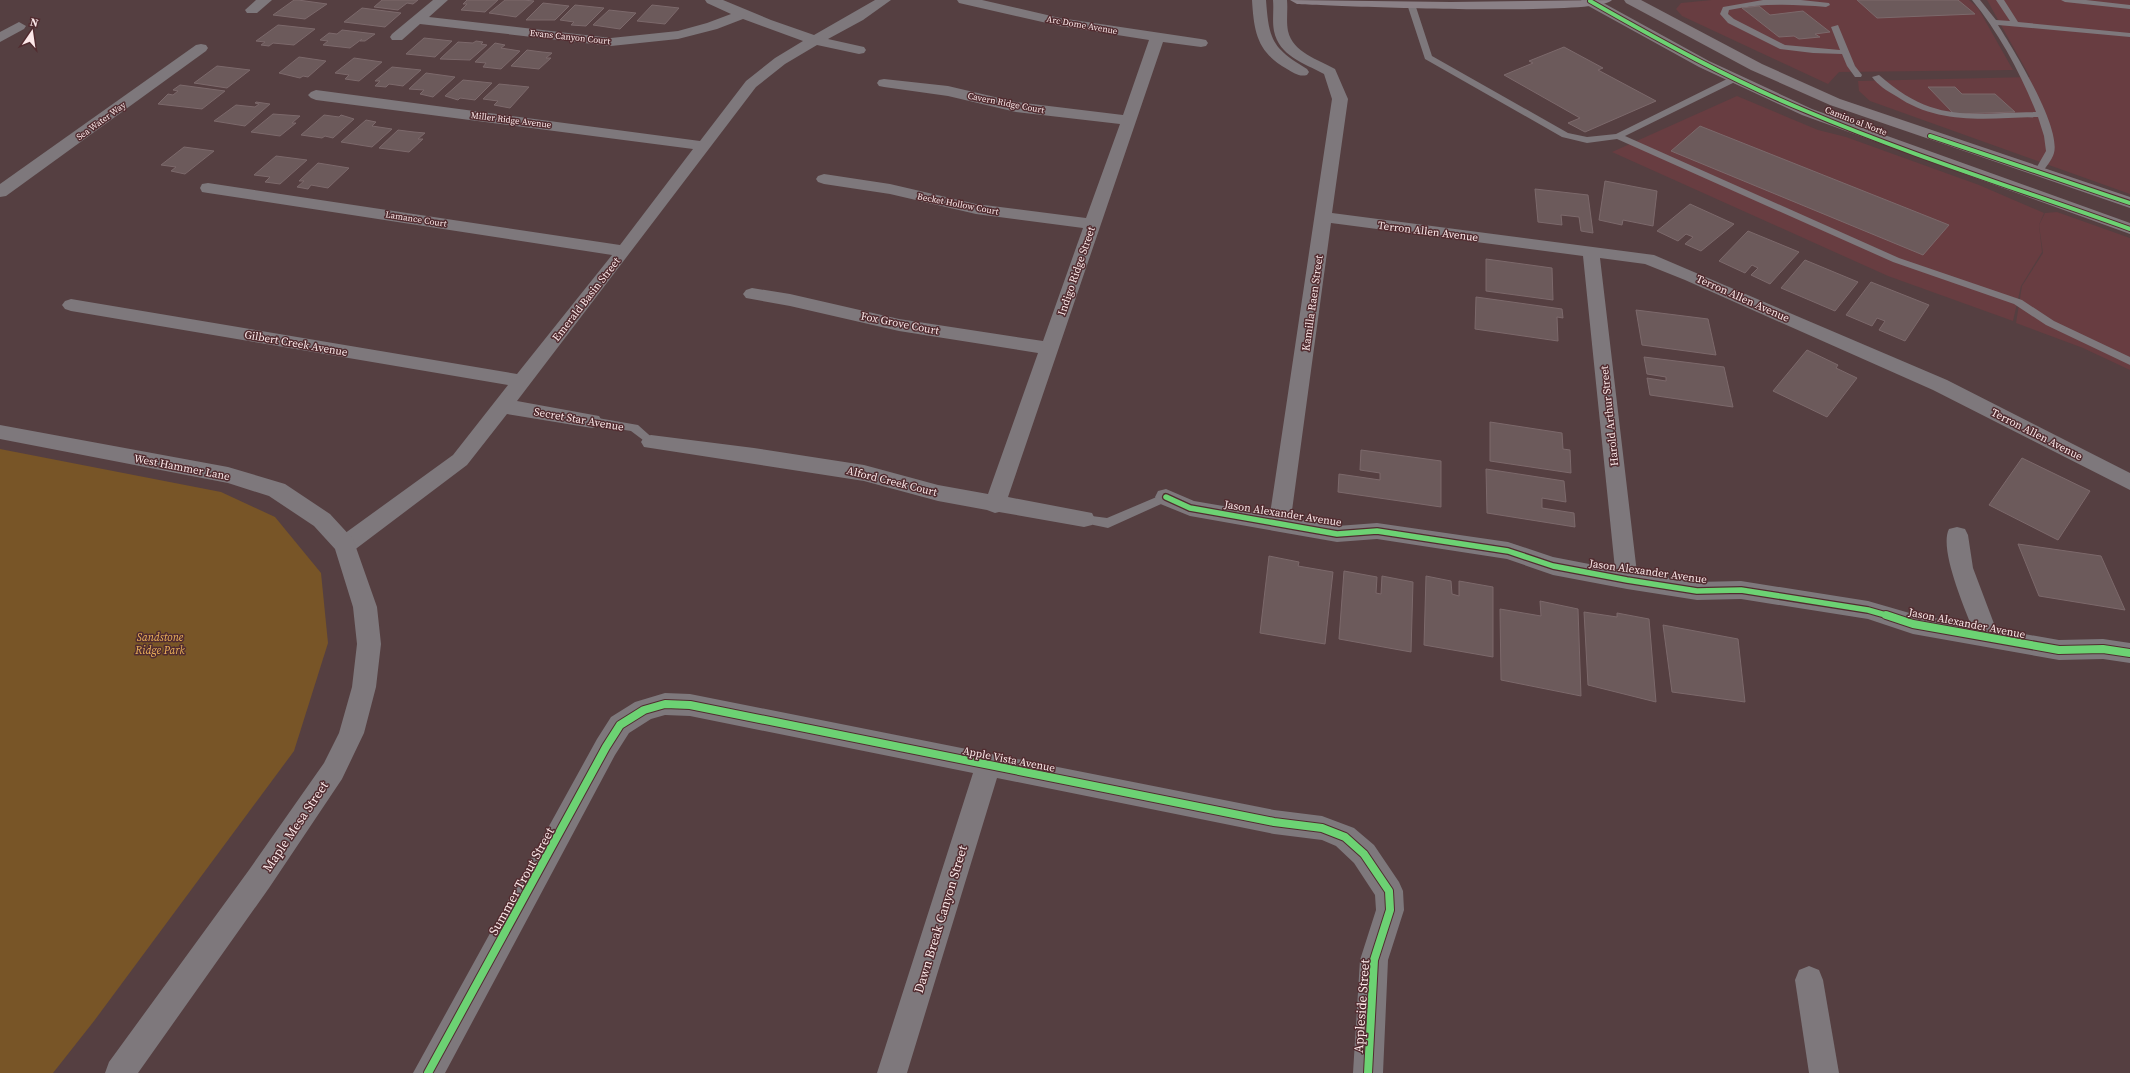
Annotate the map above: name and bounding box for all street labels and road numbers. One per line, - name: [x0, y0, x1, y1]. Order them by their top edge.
- street label: Arc Dome Avenue: [1046, 13, 1119, 37]
- street label: Evans Canyon Court: [529, 27, 611, 47]
- street label: Cavern Ridge Court: [967, 90, 1045, 116]
- street label: Sea Water Way: [74, 99, 128, 143]
- street label: Camino al Norte: [1823, 104, 1889, 139]
- street label: Miller Ridge Avenue: [470, 109, 552, 131]
- street label: Becket Hollow Court: [916, 190, 1000, 218]
- street label: Lamance Court: [385, 208, 448, 230]
- street label: Terron Allen Avenue: [1377, 218, 1479, 245]
- street label: Indigo Ridge Street: [1054, 224, 1099, 318]
- street label: Emerald Basin Street: [549, 254, 624, 344]
- street label: Kamilla Raen Street: [1298, 254, 1327, 352]
- street label: Terron Allen Avenue: [1694, 271, 1792, 326]
- street label: Fox Grove Court: [859, 309, 941, 339]
- street label: Gilbert Creek Avenue: [243, 327, 349, 360]
- street label: Harold Arthur Street: [1597, 365, 1622, 467]
- street label: Secret Star Avenue: [533, 404, 625, 435]
- street label: Terron Allen Avenue: [1988, 405, 2085, 464]
- street label: West Hammer Lane: [133, 451, 231, 484]
- street label: Alford Creek Court: [845, 463, 939, 500]
- street label: Jason Alexander Avenue: [1222, 497, 1343, 530]
- street label: Jason Alexander Avenue: [1587, 556, 1708, 587]
- street label: Jason Alexander Avenue: [1906, 605, 2027, 642]
- street label: Apple Vista Avenue: [961, 743, 1057, 776]
- street label: Maple Mesa Street: [259, 777, 332, 875]
- street label: Summer Trout Street: [485, 824, 559, 938]
- street label: Dawn Break Canyon Street: [910, 843, 971, 995]
- street label: Appleside Street: [1350, 958, 1373, 1053]

